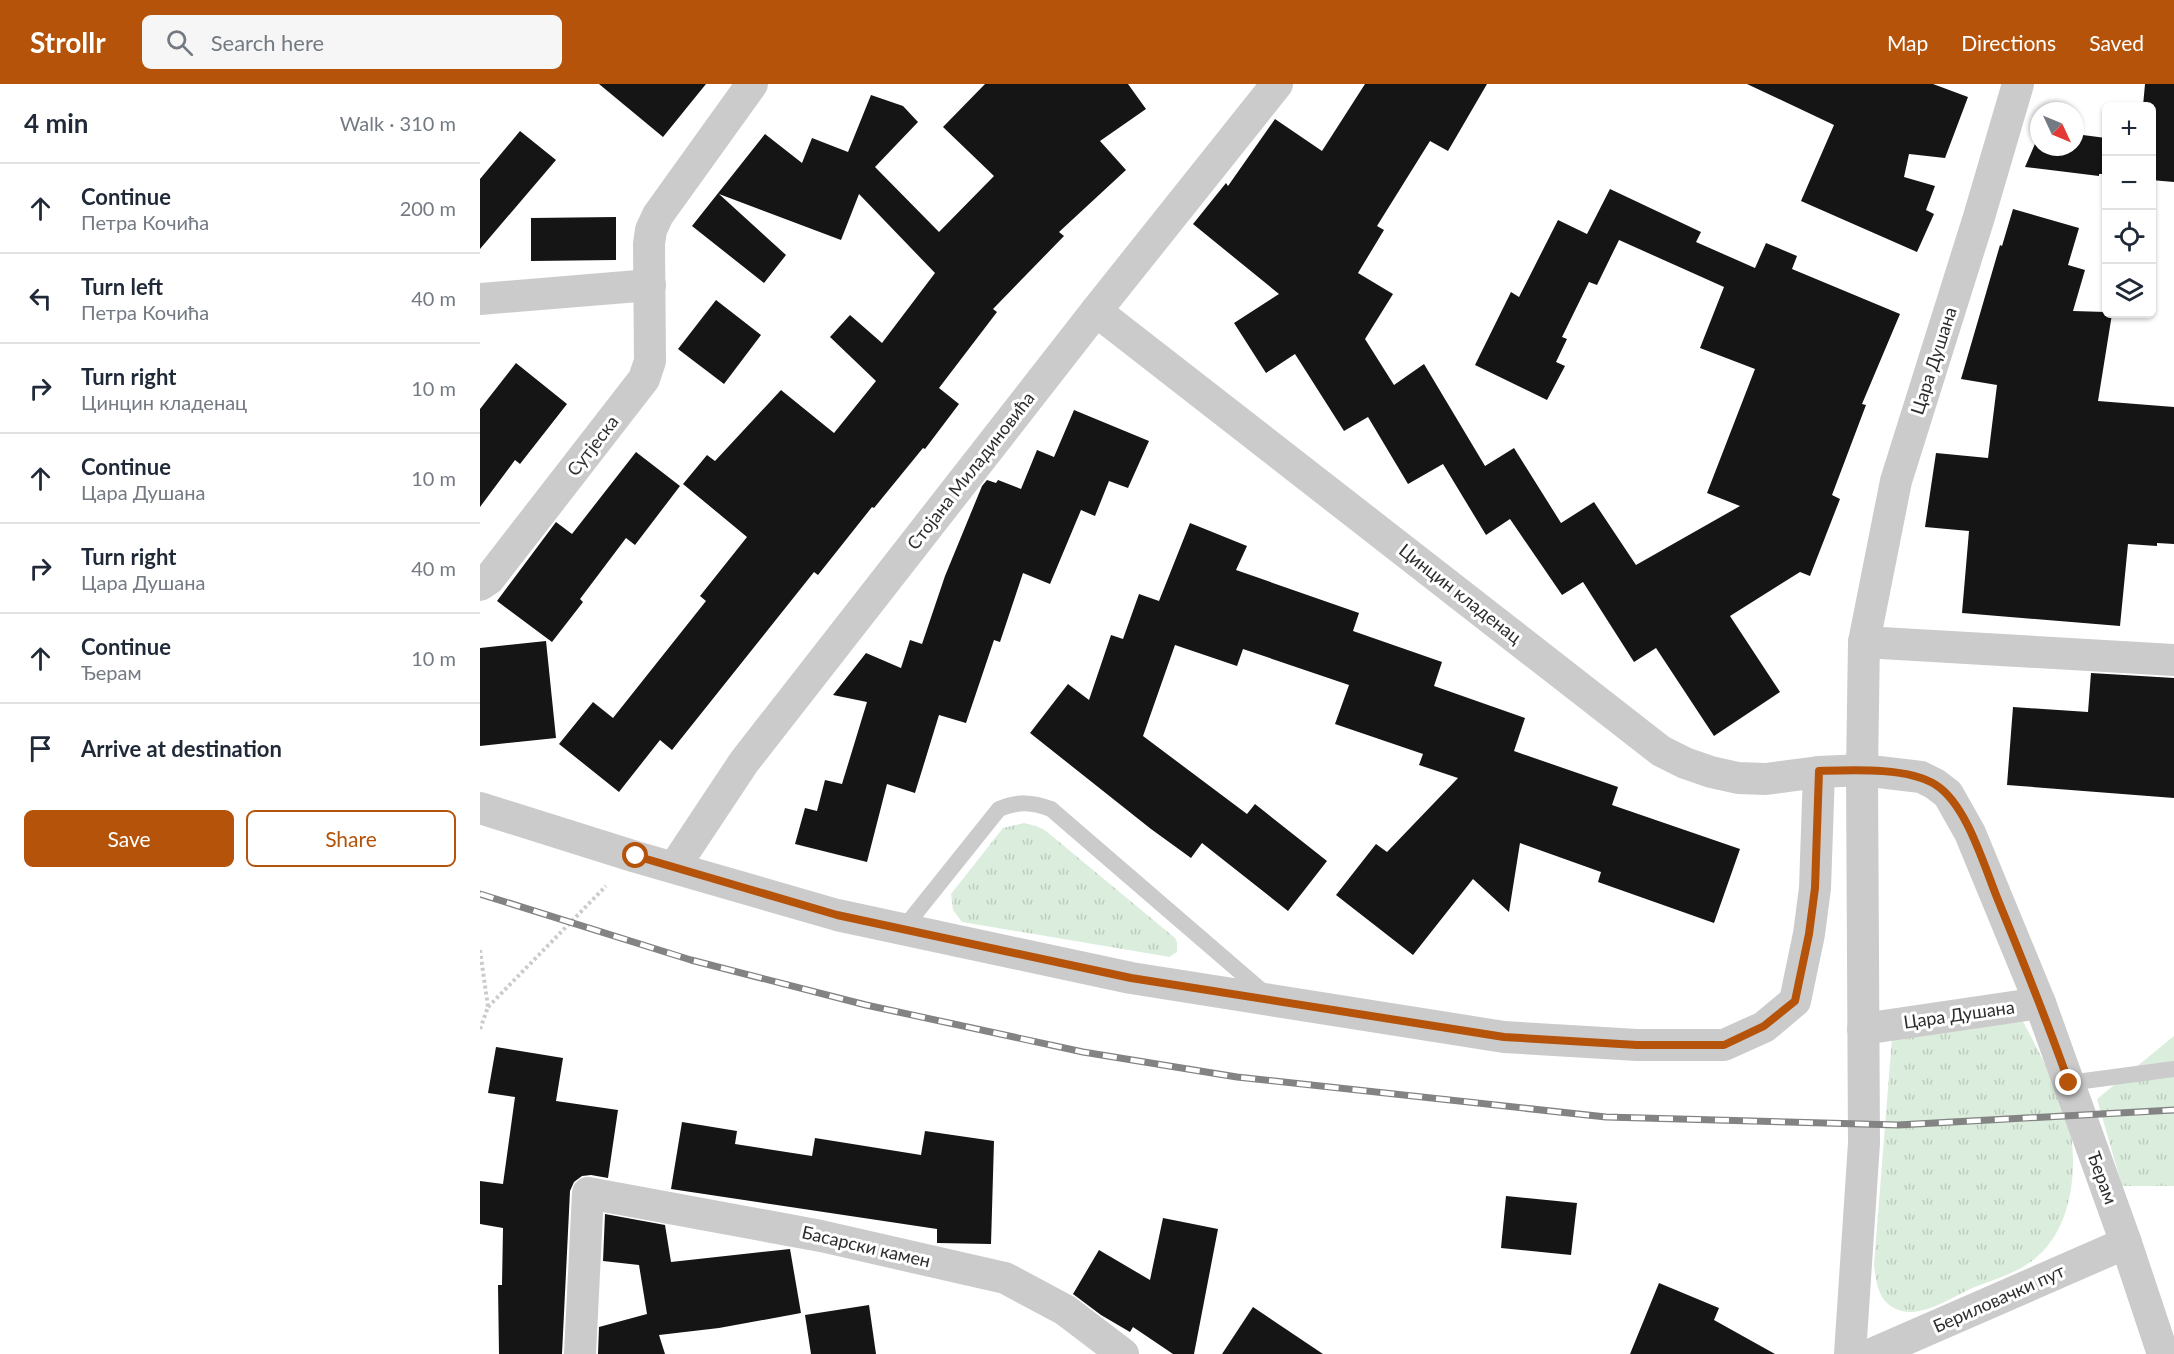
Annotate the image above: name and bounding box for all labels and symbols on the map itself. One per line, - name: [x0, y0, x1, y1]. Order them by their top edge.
- north arrow: [2030, 102, 2084, 156]
- street label: Цара Душана: [1905, 304, 1961, 417]
- street label: Стојана Миладиновића: [902, 387, 1039, 554]
- street label: Сутјеска: [562, 411, 623, 480]
- street label: Цинцин кладенац: [1395, 538, 1526, 648]
- route start: [622, 842, 648, 868]
- street label: Цара Душана: [1902, 995, 2016, 1033]
- route end: [2055, 1069, 2081, 1095]
- street label: Ђерам: [2083, 1148, 2123, 1207]
- street label: Басарски камен: [800, 1221, 933, 1271]
- street label: Бериловачки пут: [1929, 1259, 2068, 1337]

